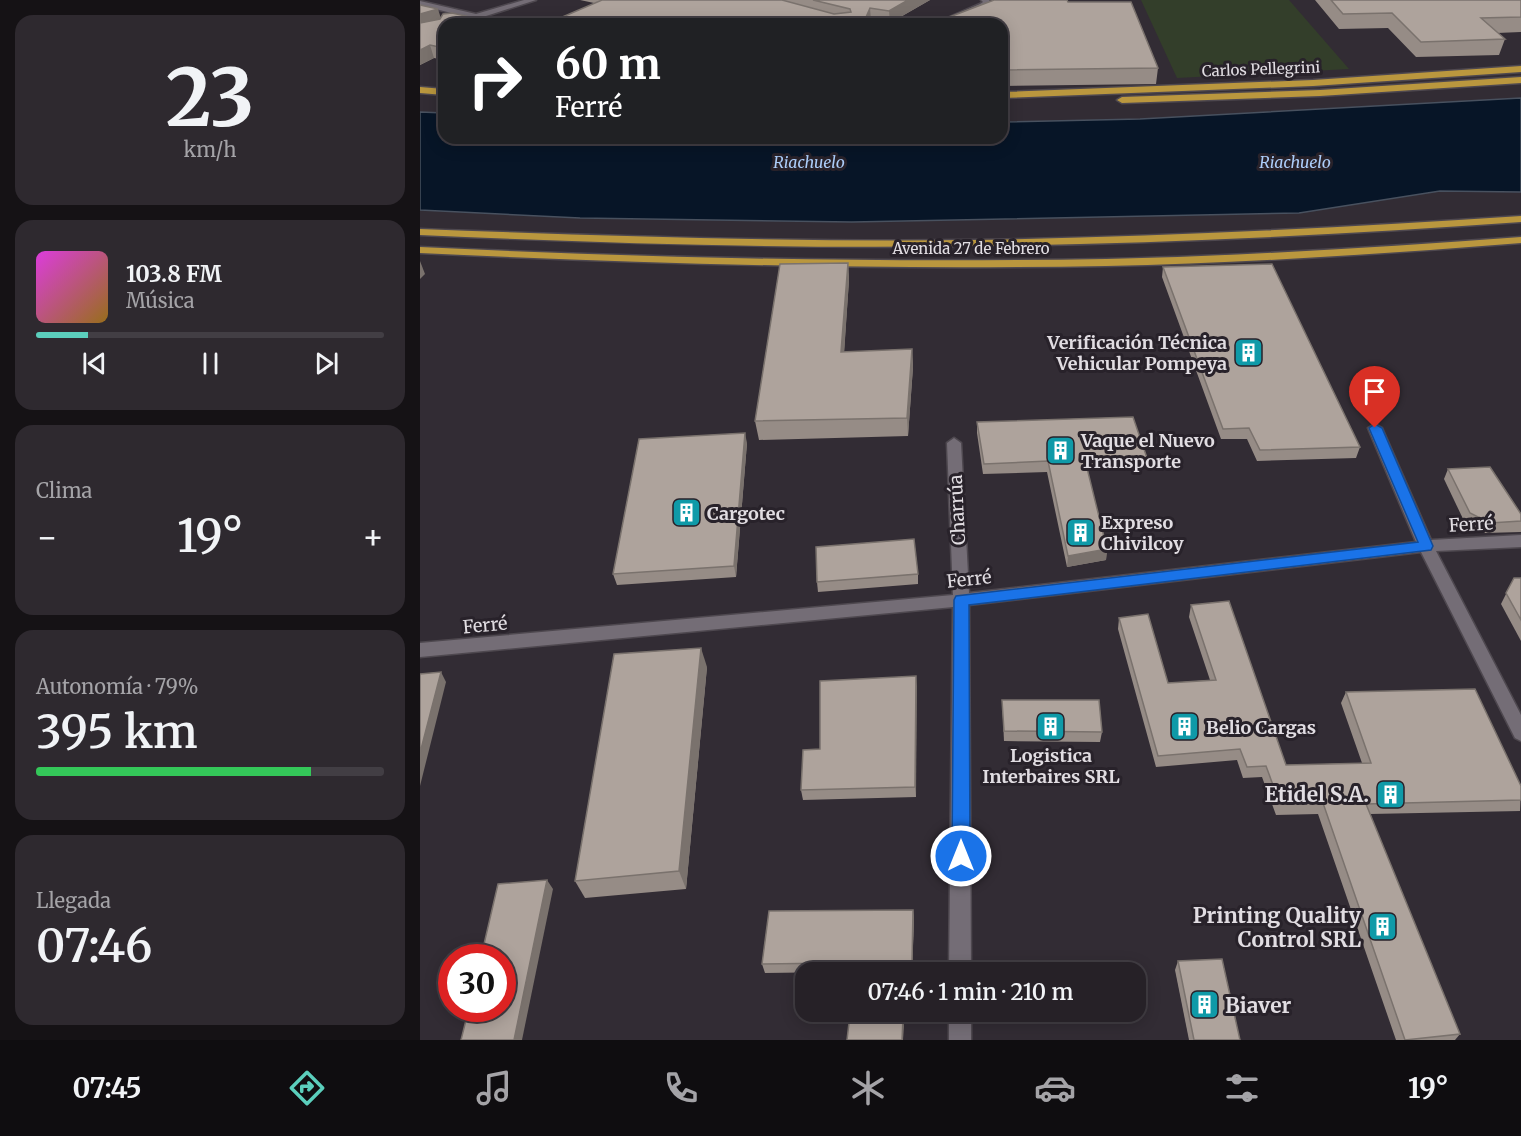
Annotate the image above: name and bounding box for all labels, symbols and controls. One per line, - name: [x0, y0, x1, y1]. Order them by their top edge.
- text: 60 m: [555, 38, 661, 90]
- icon: right: [456, 42, 534, 120]
- text: 23: [166, 49, 254, 147]
- street label: Carlos Pellegrini: [1201, 57, 1321, 81]
- text: Ferré: [555, 90, 622, 124]
- text: km/h: [184, 137, 236, 162]
- water label: Riachuelo: [773, 152, 845, 172]
- water label: Riachuelo: [1259, 152, 1331, 172]
- street label: Avenida 27 de Febrero: [892, 239, 1050, 258]
- text: 103.8 FM: [126, 260, 222, 288]
- text: Música: [126, 288, 195, 313]
- place label: Verificación Técnica Vehicular Pompeya: [1046, 331, 1227, 375]
- building icon: Verificación Técnica Vehicular Pompeya: [1232, 336, 1264, 368]
- icon: previous: [78, 347, 111, 380]
- icon: pause: [194, 347, 227, 380]
- icon: next: [310, 347, 343, 380]
- pin: [1349, 366, 1400, 428]
- icon: arrive: [1358, 375, 1391, 408]
- place label: Vaque el Nuevo Transporte: [1080, 429, 1215, 473]
- building icon: Vaque el Nuevo Transporte: [1044, 434, 1076, 466]
- street label: Charrúa: [944, 474, 970, 546]
- text: Clima: [36, 478, 92, 503]
- building icon: Cargotec: [670, 497, 702, 529]
- place label: Cargotec: [707, 502, 785, 525]
- text: 19°: [177, 508, 243, 564]
- place label: Expreso Chivilcoy: [1101, 511, 1184, 555]
- street label: Ferré: [1448, 511, 1494, 537]
- building icon: Expreso Chivilcoy: [1064, 516, 1096, 548]
- text: −: [36, 517, 58, 558]
- text: +: [362, 517, 384, 558]
- street label: Ferré: [945, 565, 993, 593]
- street label: Ferré: [462, 612, 508, 638]
- text: Autonomía · 79%: [36, 674, 198, 699]
- text: 395 km: [36, 704, 198, 760]
- building icon: Logistica Interbaires SRL: [1035, 710, 1067, 742]
- building icon: Belio Cargas: [1169, 711, 1201, 743]
- place label: Belio Cargas: [1206, 716, 1316, 739]
- place label: Logistica Interbaires SRL: [982, 744, 1120, 788]
- building icon: Etidel S.A.: [1374, 778, 1406, 810]
- place label: Etidel S.A.: [1265, 781, 1369, 808]
- position arrow: [929, 824, 993, 888]
- text: Llegada: [36, 888, 111, 913]
- place label: Printing Quality Control SRL: [1193, 902, 1362, 953]
- building icon: Printing Quality Control SRL: [1366, 911, 1398, 943]
- text: 07:46: [36, 918, 152, 974]
- speed limit sign: 30: [438, 944, 516, 1022]
- text: 07:46 · 1 min · 210 m: [868, 978, 1073, 1006]
- building icon: Biaver: [1188, 989, 1220, 1021]
- place label: Biaver: [1225, 992, 1291, 1019]
- icon: directions: [286, 1067, 328, 1109]
- icon: music: [473, 1067, 515, 1109]
- icon: phone: [660, 1067, 702, 1109]
- icon: climate: [847, 1067, 889, 1109]
- icon: car: [1034, 1067, 1076, 1109]
- icon: filters: [1221, 1067, 1263, 1109]
- text: 07:45: [72, 1071, 141, 1105]
- text: 19°: [1408, 1071, 1449, 1105]

